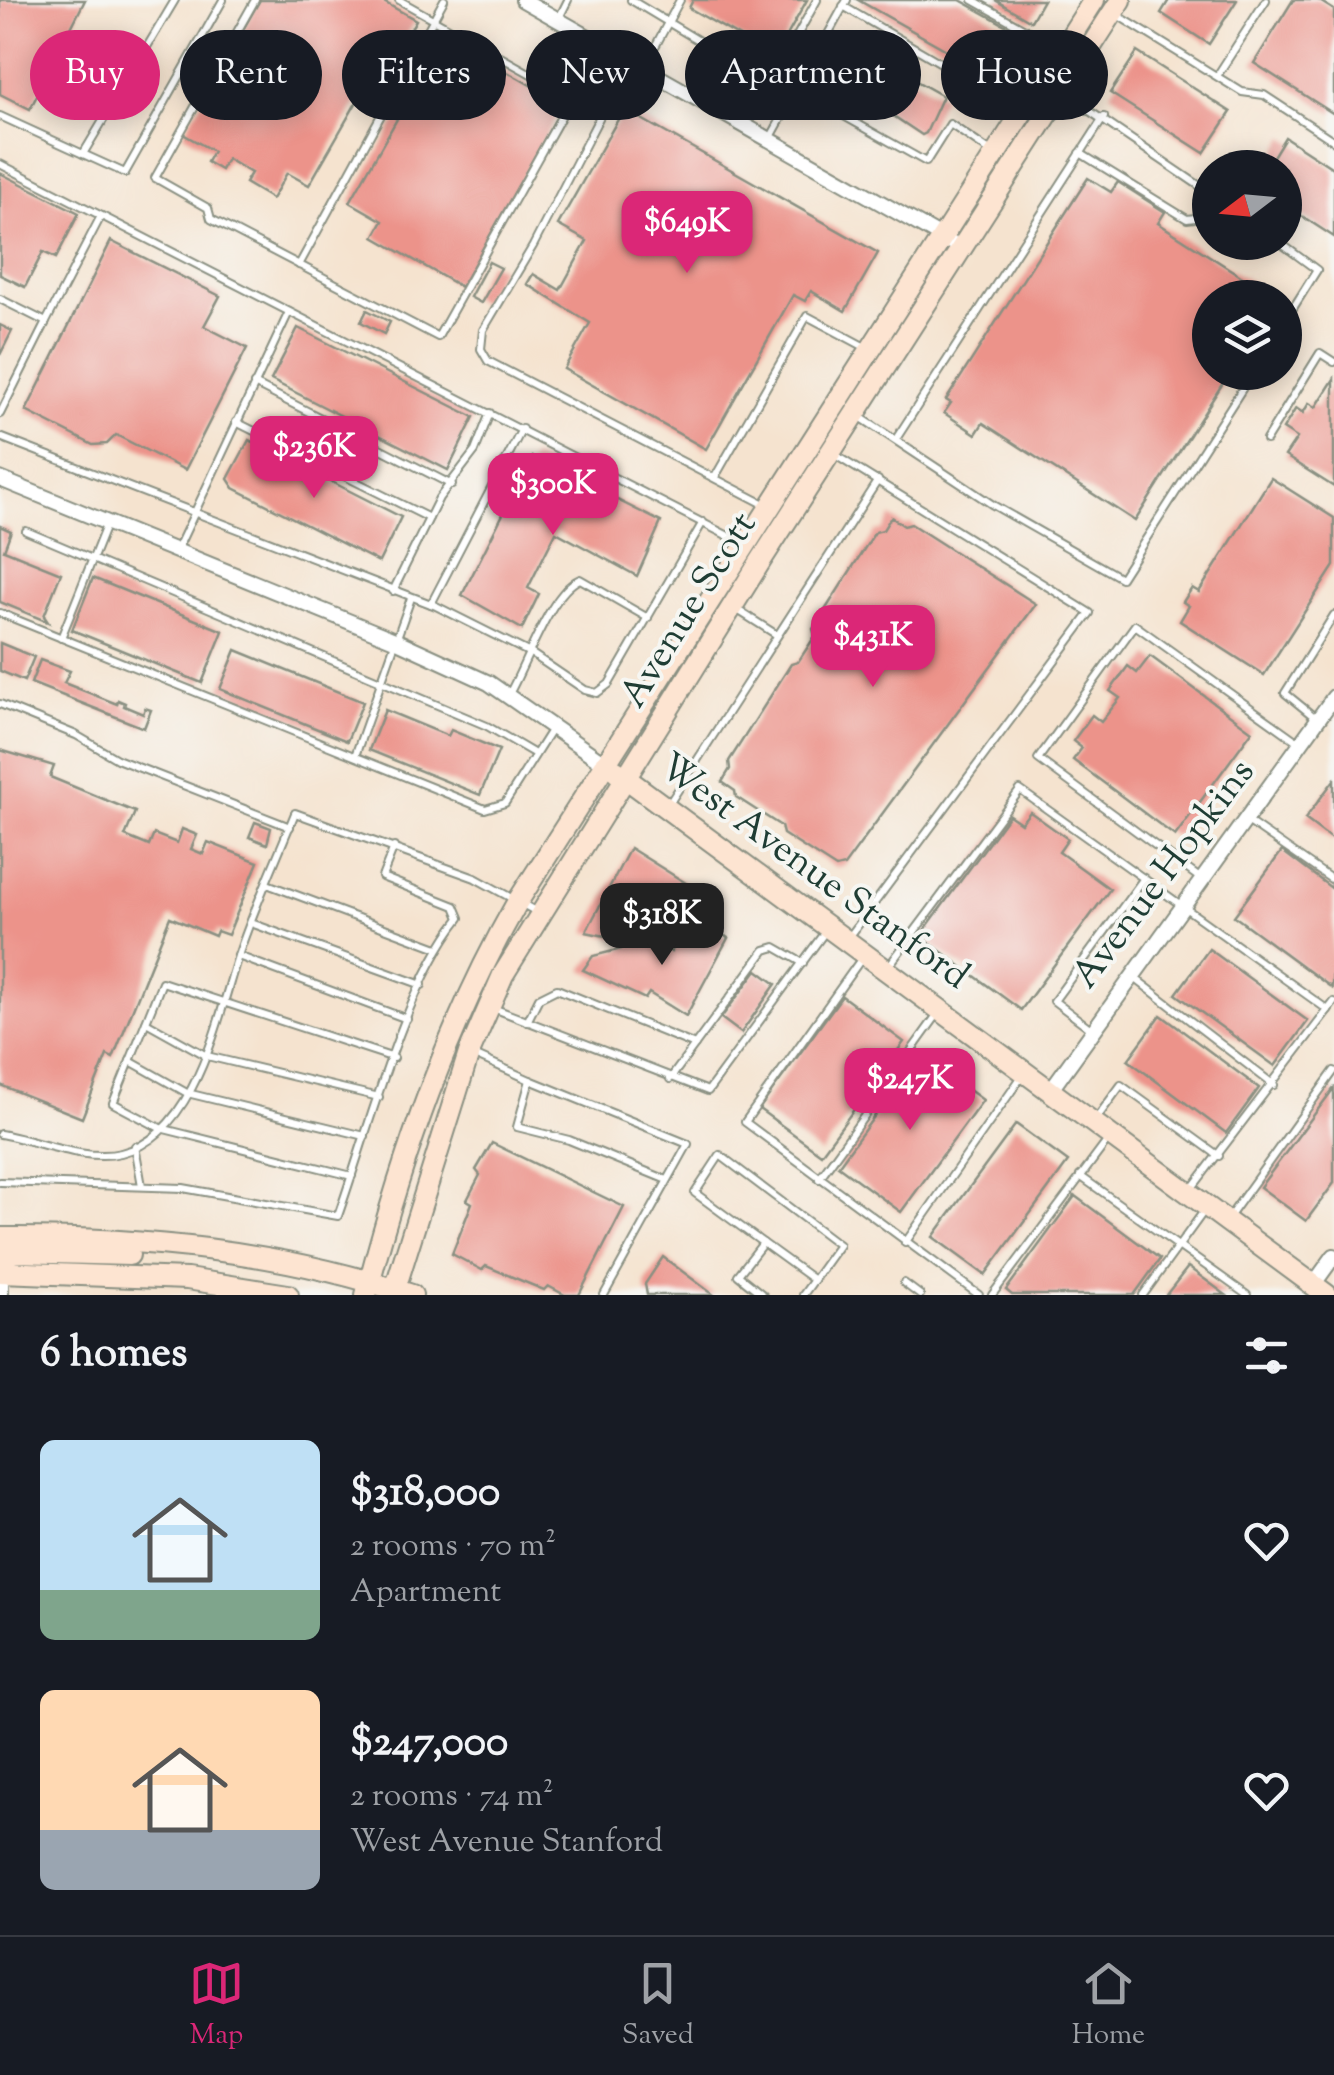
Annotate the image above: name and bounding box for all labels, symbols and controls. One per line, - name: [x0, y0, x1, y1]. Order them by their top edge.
- chip: Buy: [30, 30, 160, 120]
- chip: Rent: [180, 30, 322, 120]
- chip: Filters: [342, 30, 506, 120]
- chip: New: [526, 30, 665, 120]
- chip: Apartment: [685, 30, 921, 120]
- chip: House: [941, 30, 1108, 120]
- north arrow: [1192, 150, 1302, 260]
- map controls: [1192, 150, 1302, 390]
- pin: $649K: [617, 191, 757, 276]
- text: $649K: [644, 200, 730, 246]
- button: layers: [1192, 280, 1302, 390]
- pin: $236K: [244, 416, 384, 501]
- text: $236K: [272, 425, 356, 471]
- pin: $300K: [483, 453, 623, 538]
- text: $300K: [510, 462, 596, 508]
- street label: Avenue Scott: [608, 503, 772, 719]
- pin: $431K: [803, 605, 943, 690]
- text: $431K: [833, 614, 913, 660]
- street label: West Avenue Stanford: [647, 742, 979, 1004]
- street label: Avenue Hopkins: [1061, 749, 1269, 1001]
- pin: $318K: [592, 883, 732, 968]
- text: $318K: [622, 892, 702, 938]
- pin: $247K: [840, 1048, 980, 1133]
- text: $247K: [866, 1057, 954, 1103]
- text: 6 homes: [40, 1325, 187, 1385]
- icon: filters: [1239, 1328, 1294, 1383]
- text: $318,000: [350, 1464, 500, 1524]
- icon: home: [120, 1480, 240, 1600]
- icon: heart: [1239, 1513, 1294, 1568]
- text: 2 rooms · 70 m²: [350, 1524, 556, 1570]
- text: Apartment: [350, 1570, 501, 1616]
- text: $247,000: [350, 1714, 508, 1774]
- icon: home: [120, 1730, 240, 1850]
- icon: heart: [1239, 1763, 1294, 1818]
- text: 2 rooms · 74 m²: [350, 1774, 554, 1820]
- text: West Avenue Stanford: [350, 1820, 663, 1866]
- tab: Map: [189, 1956, 244, 2056]
- tab: Saved: [622, 1956, 694, 2056]
- tab: Home: [1072, 1956, 1145, 2056]

